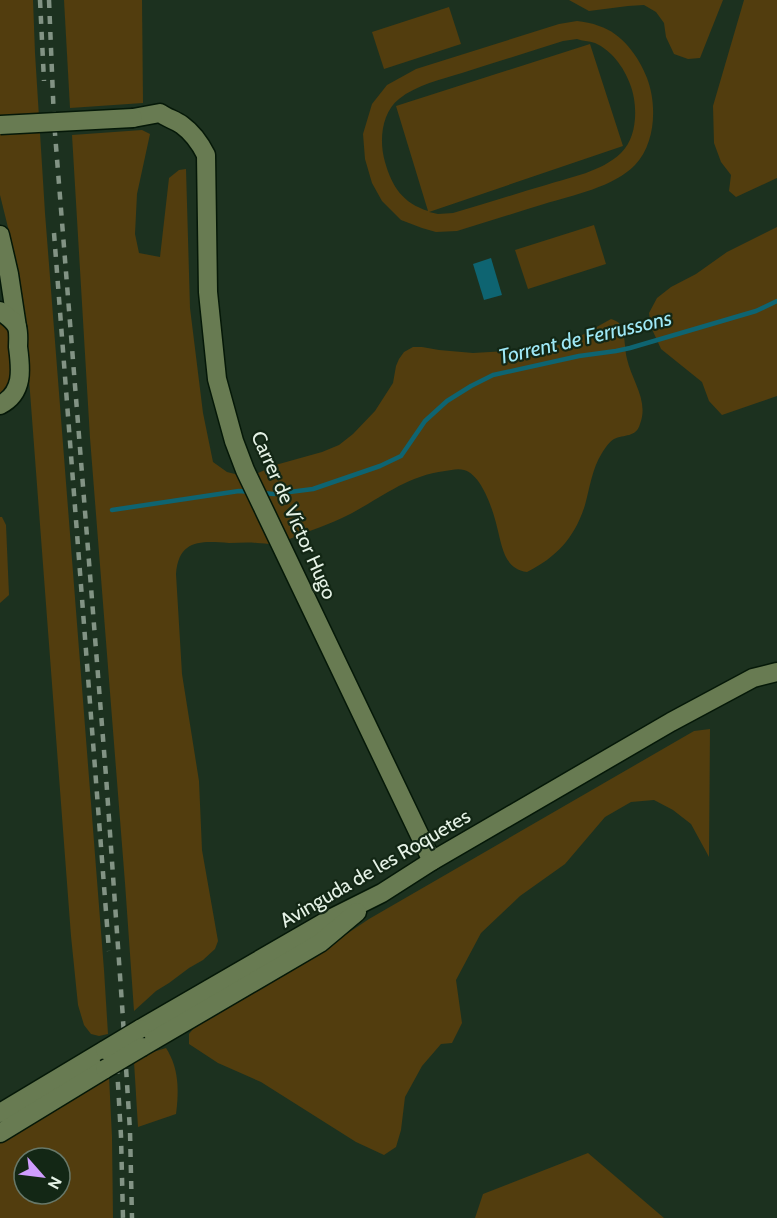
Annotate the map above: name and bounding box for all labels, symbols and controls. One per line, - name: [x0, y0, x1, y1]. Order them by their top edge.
- water label: Torrent de Ferrussons: [496, 305, 674, 369]
- street label: Carrer de Víctor Hugo: [246, 427, 342, 603]
- street label: Avinguda de les Roquetes: [276, 804, 474, 932]
- north arrow: [12, 1146, 72, 1206]
- text: N: [44, 1173, 66, 1192]

